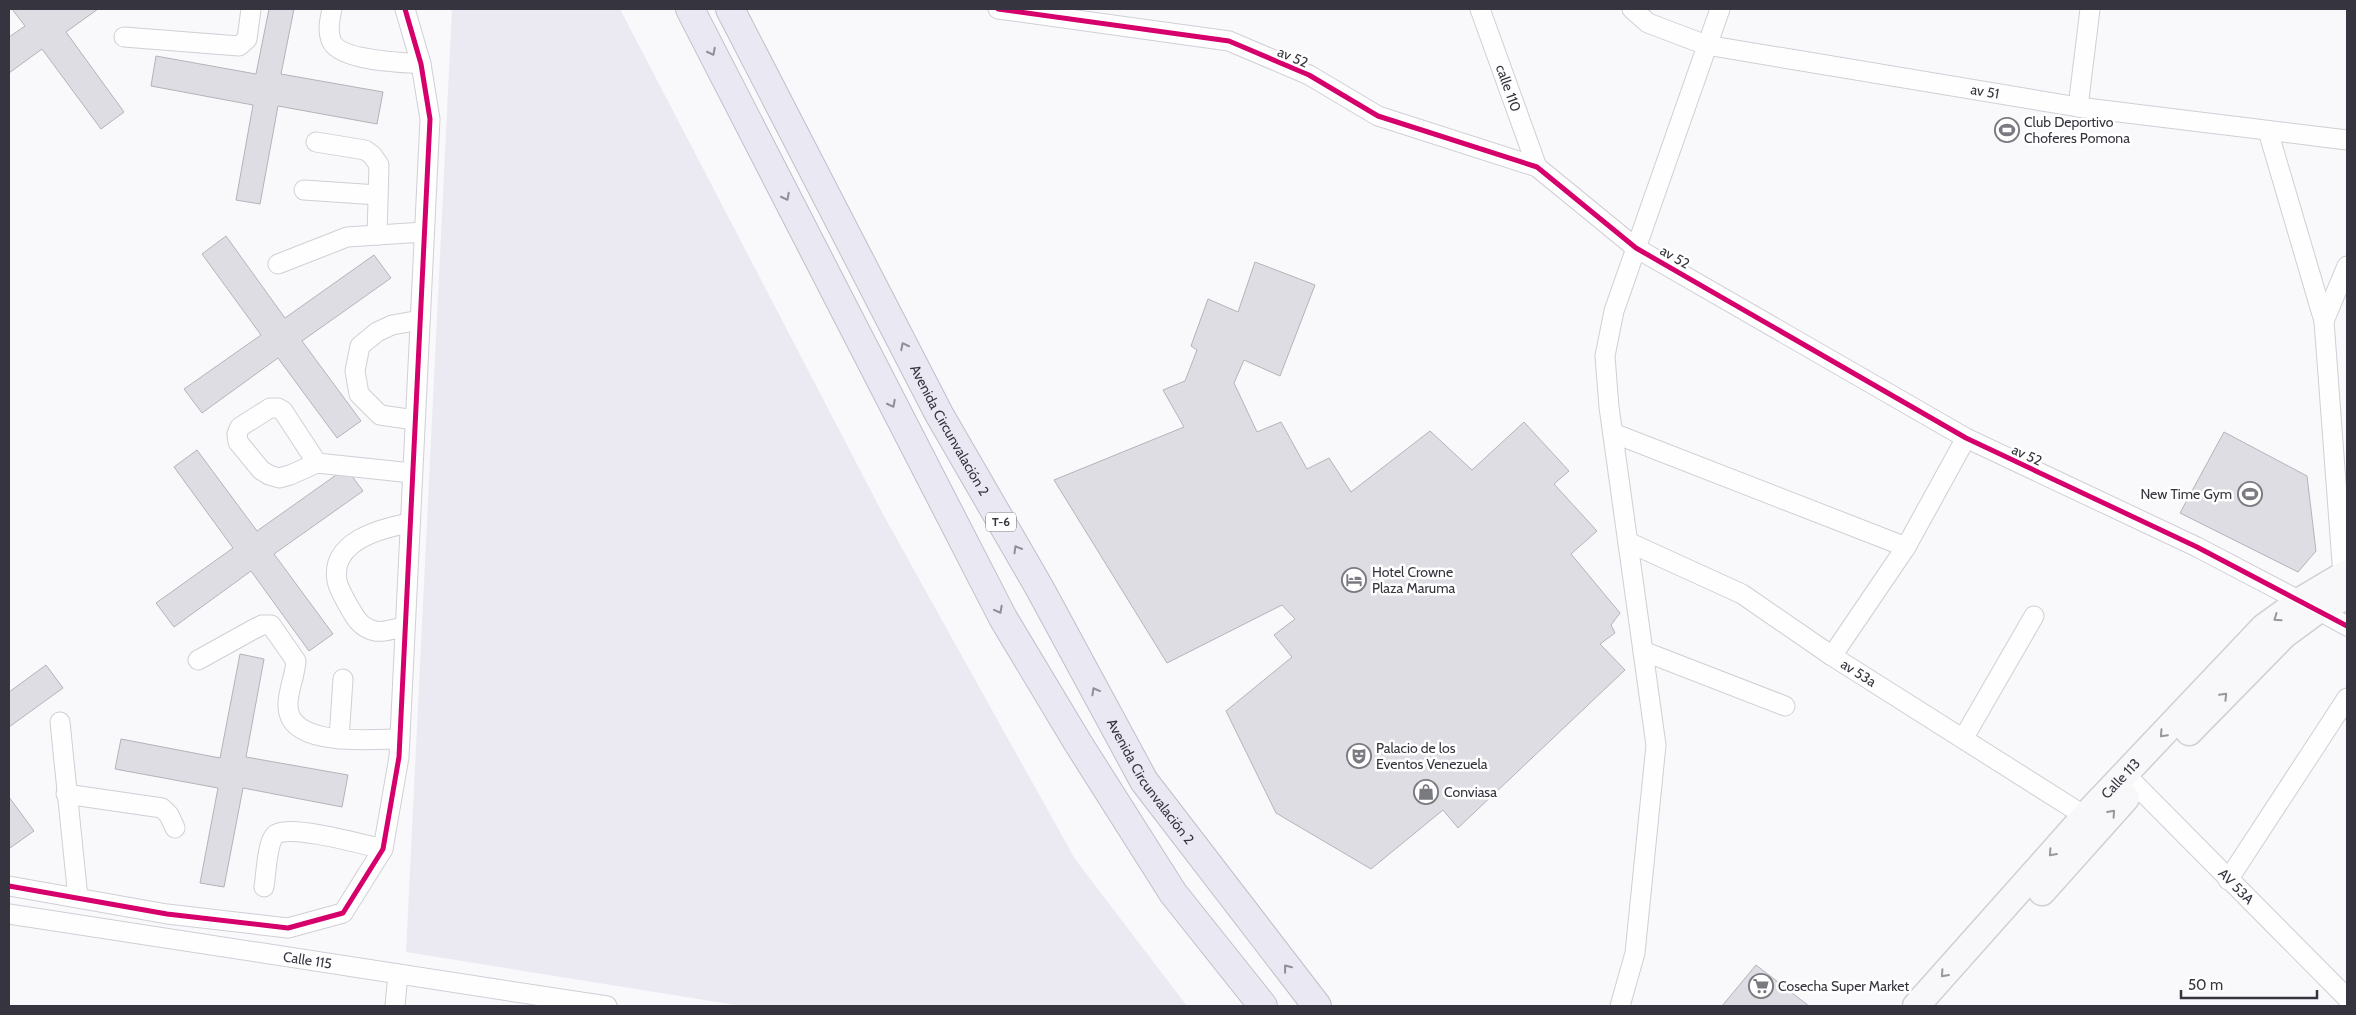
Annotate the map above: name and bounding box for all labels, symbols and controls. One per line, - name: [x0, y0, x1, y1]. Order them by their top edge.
- street label: av 52: [1275, 43, 1311, 71]
- one-way arrow: [706, 47, 716, 56]
- street label: calle 110: [1492, 62, 1525, 114]
- street label: av 51: [1969, 80, 2000, 103]
- place label: Club Deportivo Choferes Pomona: [2024, 113, 2130, 147]
- sports icon: Club Deportivo Choferes Pomona: [1994, 117, 2020, 143]
- one-way arrow: [780, 192, 790, 201]
- street label: av 52: [1657, 241, 1693, 273]
- one-way arrow: [900, 342, 910, 351]
- street label: Avenida Circunvalación 2: [906, 362, 993, 499]
- one-way arrow: [886, 399, 896, 408]
- street label: av 52: [2009, 440, 2045, 470]
- sports icon: New Time Gym: [2237, 481, 2263, 507]
- place label: New Time Gym: [2140, 485, 2232, 503]
- road number: T-6: [986, 512, 1016, 532]
- one-way arrow: [1013, 545, 1023, 554]
- place label: Hotel Crowne Plaza Maruma: [1372, 563, 1455, 597]
- hotel icon: Hotel Crowne Plaza Maruma: [1341, 567, 1367, 593]
- one-way arrow: [993, 605, 1003, 614]
- one-way arrow: [2273, 612, 2282, 621]
- street label: av 53a: [1838, 655, 1880, 691]
- one-way arrow: [1092, 687, 1102, 696]
- one-way arrow: [2218, 693, 2227, 702]
- street label: Avenida Circunvalación 2: [1103, 715, 1198, 848]
- one-way arrow: [2160, 728, 2169, 737]
- place label: Palacio de los Eventos Venezuela: [1376, 739, 1488, 773]
- theatre icon: Palacio de los Eventos Venezuela: [1346, 743, 1372, 769]
- street label: Calle 113: [2097, 754, 2144, 802]
- shop icon: Conviasa: [1413, 779, 1439, 805]
- place label: Conviasa: [1444, 783, 1497, 801]
- one-way arrow: [2106, 810, 2115, 819]
- one-way arrow: [2049, 847, 2058, 856]
- street label: AV 53A: [2215, 864, 2258, 908]
- street label: Calle 115: [282, 947, 333, 973]
- one-way arrow: [1284, 964, 1293, 974]
- scale bar: [2181, 968, 2317, 1000]
- one-way arrow: [1941, 969, 1950, 978]
- supermarket icon: Cosecha Super Market: [1748, 973, 1774, 999]
- text: 50 m: [2188, 976, 2223, 994]
- place label: Cosecha Super Market: [1778, 977, 1909, 995]

